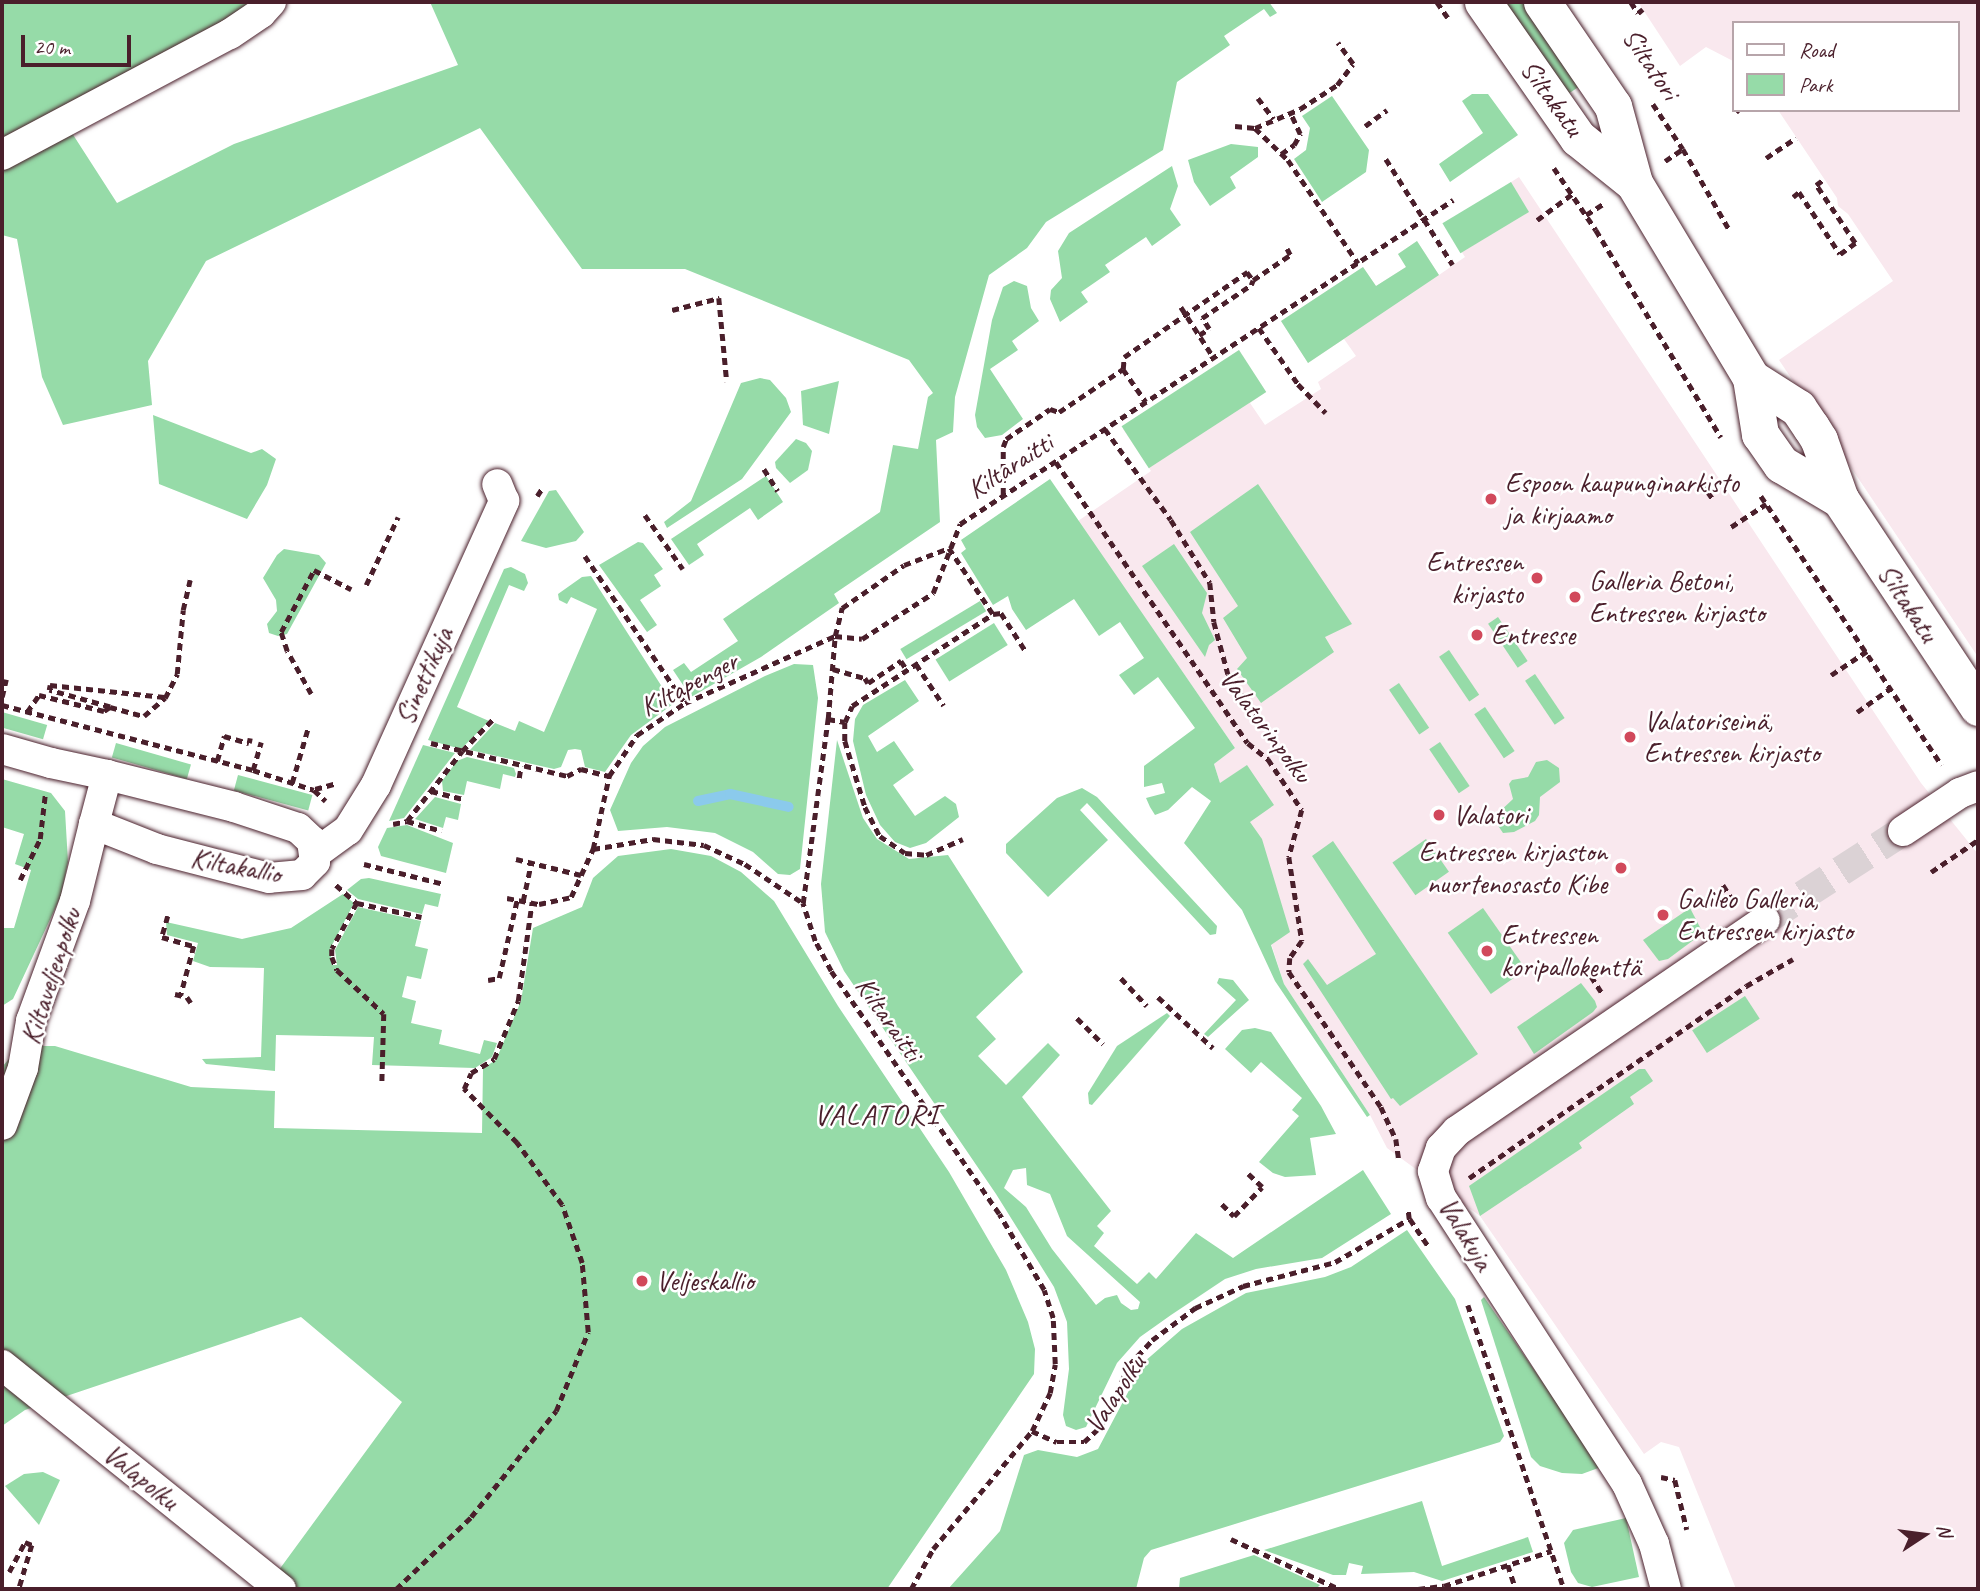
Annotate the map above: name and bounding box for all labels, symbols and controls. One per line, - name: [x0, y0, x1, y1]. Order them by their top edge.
- scale bar: [24, 21, 135, 65]
- legend: [1731, 21, 1959, 112]
- street label: Siltatori: [1615, 22, 1687, 106]
- text: 20 m: [34, 34, 70, 60]
- text: Road: [1799, 37, 1834, 63]
- street label: Siltakatu: [1513, 53, 1591, 143]
- text: Park: [1799, 72, 1832, 98]
- street label: Kiltaraitti: [961, 426, 1059, 506]
- place label: Espoon kaupunginarkisto ja kirjaamo: [1505, 466, 1739, 532]
- marker: Espoon kaupunginarkisto ja kirjaamo: [1483, 491, 1499, 507]
- place label: Entressen kirjasto: [1426, 545, 1523, 611]
- street label: Siltakatu: [1871, 558, 1945, 648]
- place label: Galleria Betoni, Entressen kirjasto: [1589, 564, 1764, 630]
- marker: Entressen kirjasto: [1529, 570, 1545, 586]
- marker: Galleria Betoni, Entressen kirjasto: [1567, 589, 1583, 605]
- place label: Entresse: [1491, 618, 1575, 652]
- street label: Sinettikuja: [388, 622, 460, 730]
- marker: Entresse: [1469, 627, 1485, 643]
- street label: Kiltapenger: [634, 644, 744, 724]
- street label: Valatorinpolku: [1212, 663, 1320, 789]
- place label: Valatoriseinä, Entressen kirjasto: [1644, 704, 1819, 770]
- marker: Valatoriseinä, Entressen kirjasto: [1622, 729, 1638, 745]
- place label: Valatori: [1453, 798, 1528, 832]
- marker: Valatori: [1431, 807, 1447, 823]
- place label: Entressen kirjaston nuortenosasto Kibe: [1420, 835, 1607, 901]
- street label: Kiltakallio: [188, 841, 284, 891]
- marker: Entressen kirjaston nuortenosasto Kibe: [1613, 860, 1629, 876]
- place label: Galileo Galleria, Entressen kirjasto: [1677, 882, 1852, 948]
- street label: Kiltaveljenpolku: [13, 904, 89, 1048]
- marker: Galileo Galleria, Entressen kirjasto: [1655, 907, 1671, 923]
- place label: Entressen koripallokenttä: [1501, 918, 1641, 984]
- marker: Entressen koripallokenttä: [1479, 943, 1495, 959]
- street label: Kiltaraitti: [848, 970, 930, 1068]
- district label: VALATORI: [815, 1096, 939, 1132]
- street label: Valakuja: [1431, 1191, 1501, 1277]
- place label: Veljeskallio: [656, 1264, 754, 1298]
- marker: Veljeskallio: [634, 1273, 650, 1289]
- street label: Valapolku: [1077, 1349, 1153, 1439]
- street label: Valapolku: [97, 1437, 185, 1517]
- north arrow: [1889, 1500, 1959, 1570]
- text: N: [1931, 1522, 1957, 1539]

